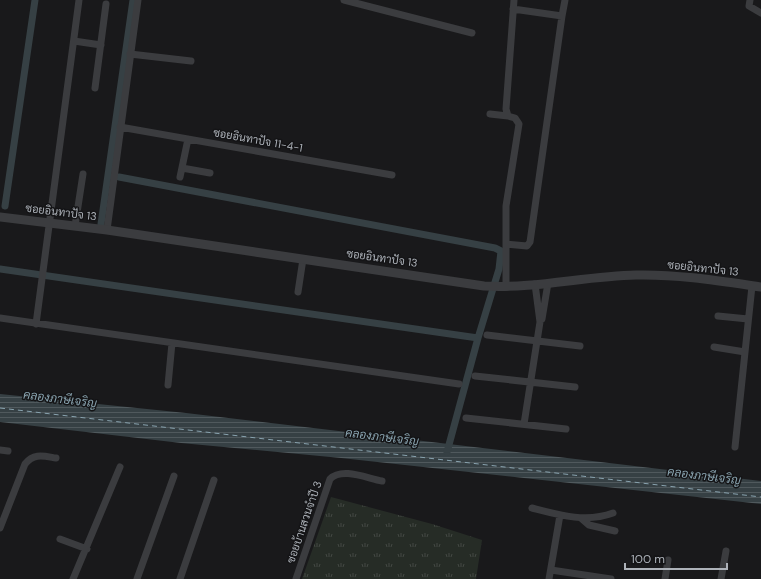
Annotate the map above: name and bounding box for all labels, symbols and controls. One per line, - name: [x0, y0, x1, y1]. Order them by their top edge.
- street label: ซอยอินทาปัจ 11-4-1: [212, 125, 304, 155]
- street label: ซอยอินทาปัจ 13: [25, 201, 97, 223]
- street label: ซอยอินทาปัจ 13: [346, 246, 418, 270]
- street label: ซอยอินทาปัจ 13: [667, 257, 739, 279]
- water label: คลองภาษีเจริญ: [22, 387, 98, 411]
- water label: คลองภาษีเจริญ: [344, 425, 420, 449]
- water label: คลองภาษีเจริญ: [666, 464, 742, 488]
- street label: ซอยบ้านสวนจำปี 3: [283, 479, 325, 565]
- scale bar: [625, 545, 727, 571]
- text: 100 m: [631, 551, 665, 567]

